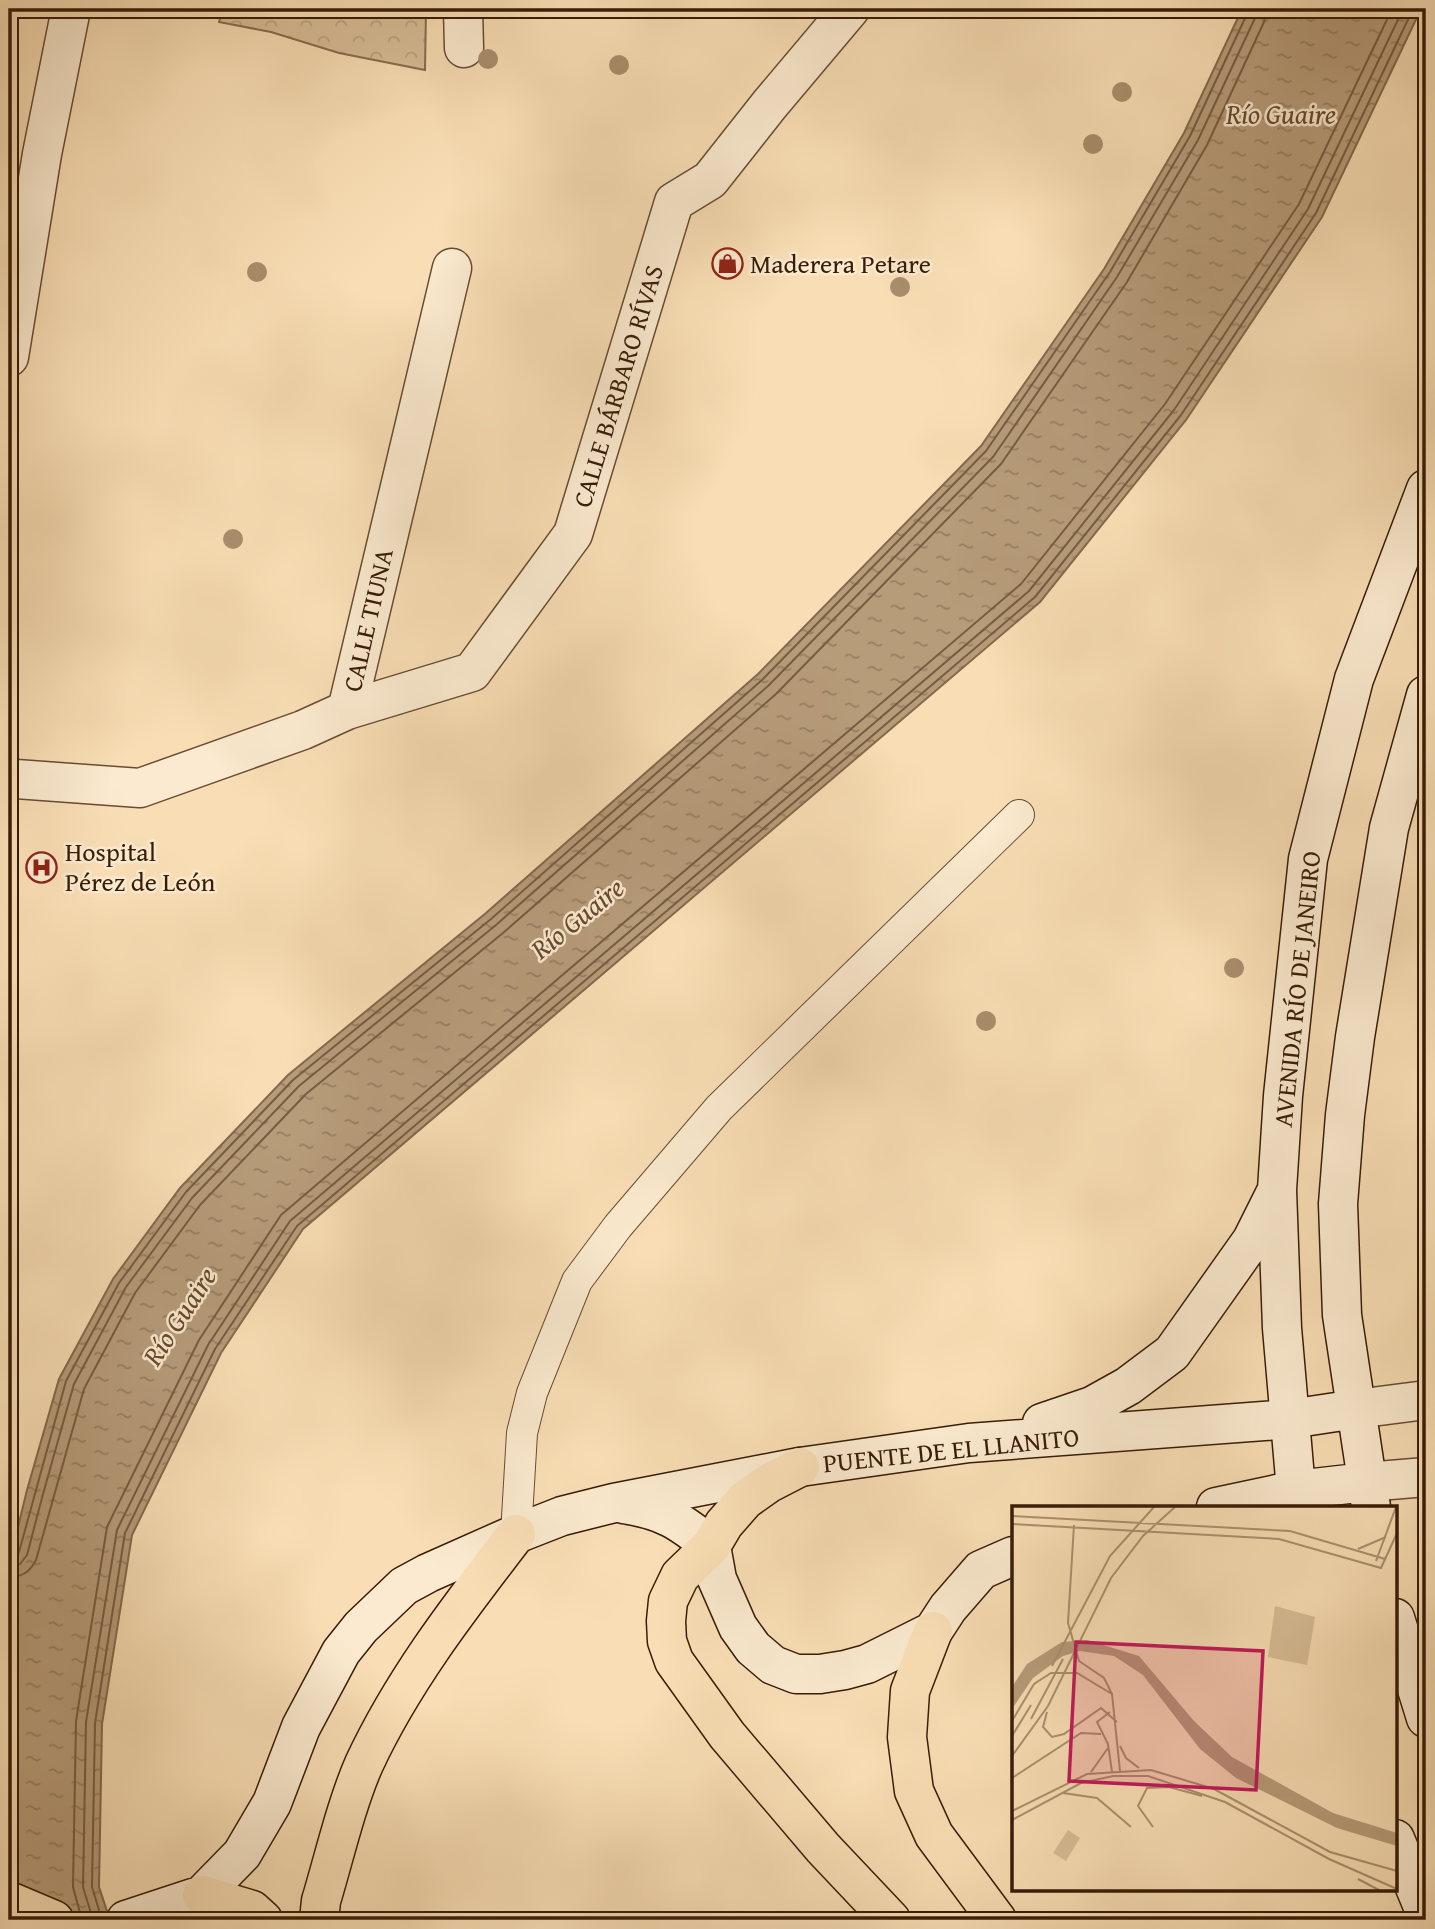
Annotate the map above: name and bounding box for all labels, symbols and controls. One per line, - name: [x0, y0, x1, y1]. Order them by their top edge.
- water label: Río Guaire: [1225, 93, 1336, 134]
- place label: Maderera Petare: [750, 244, 931, 283]
- shop icon: Maderera Petare: [710, 247, 744, 281]
- street label: CALLE BÁRBARO RÍVAS: [562, 260, 673, 512]
- street label: CALLE TIUNA: [332, 544, 403, 695]
- place label: Hospital Pérez de León: [65, 832, 216, 901]
- street label: AVENIDA RÍO DE JANEIRO: [1263, 849, 1330, 1129]
- hospital icon: Hospital Pérez de León: [25, 850, 59, 884]
- water label: Río Guaire: [520, 867, 632, 969]
- water label: Río Guaire: [131, 1258, 226, 1374]
- street label: PUENTE DE EL LLANITO: [821, 1417, 1081, 1482]
- inset map: [1012, 1506, 1396, 1890]

